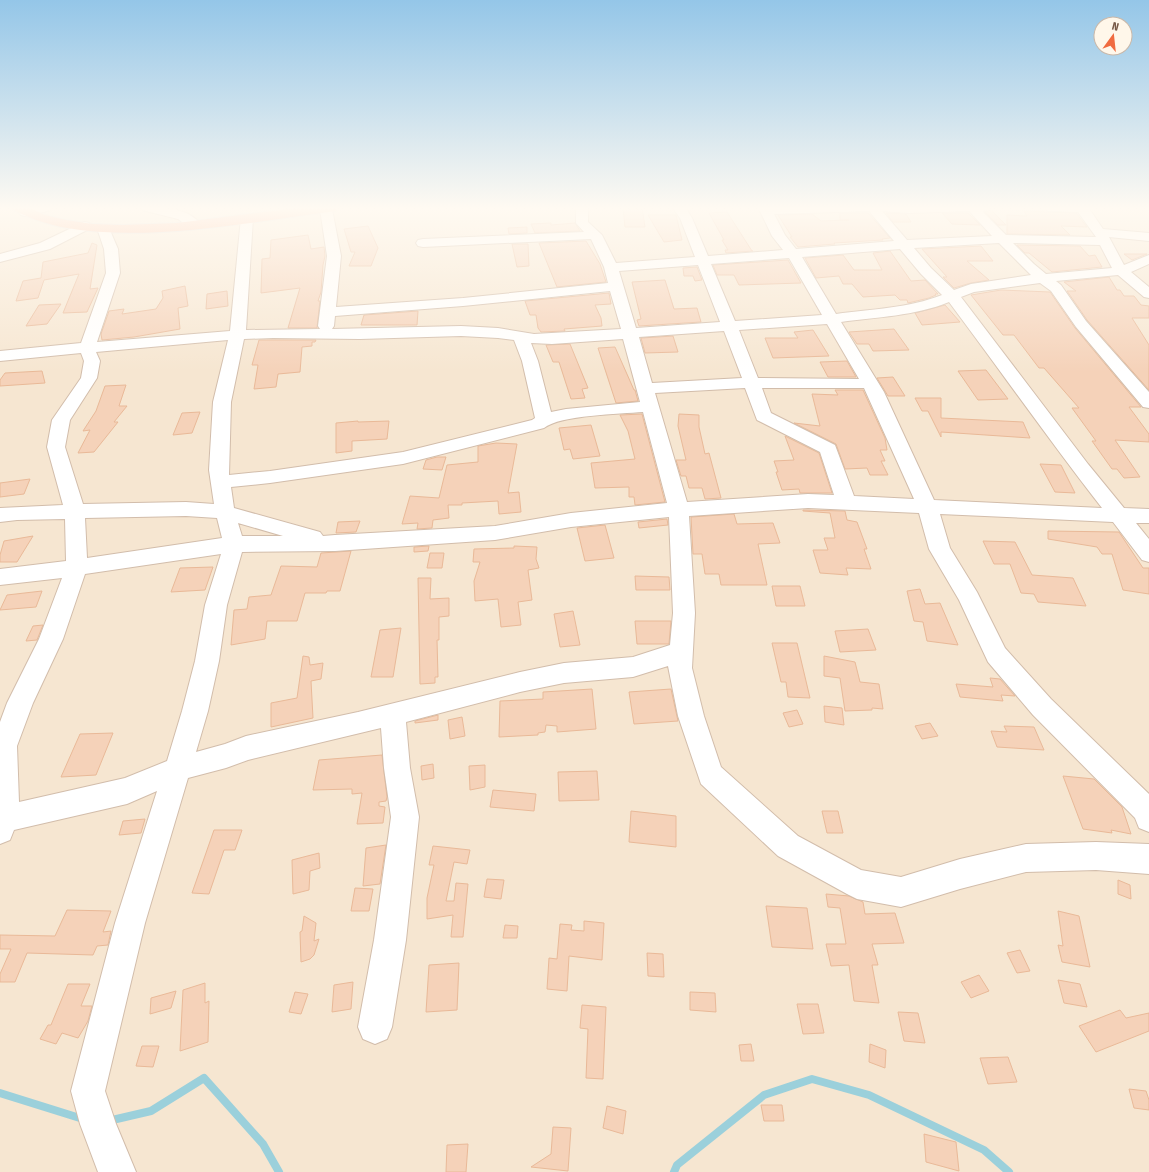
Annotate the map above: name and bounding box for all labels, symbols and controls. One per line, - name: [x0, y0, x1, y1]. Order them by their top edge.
- north arrow: [1093, 16, 1133, 56]
- text: N: [1111, 20, 1120, 34]

